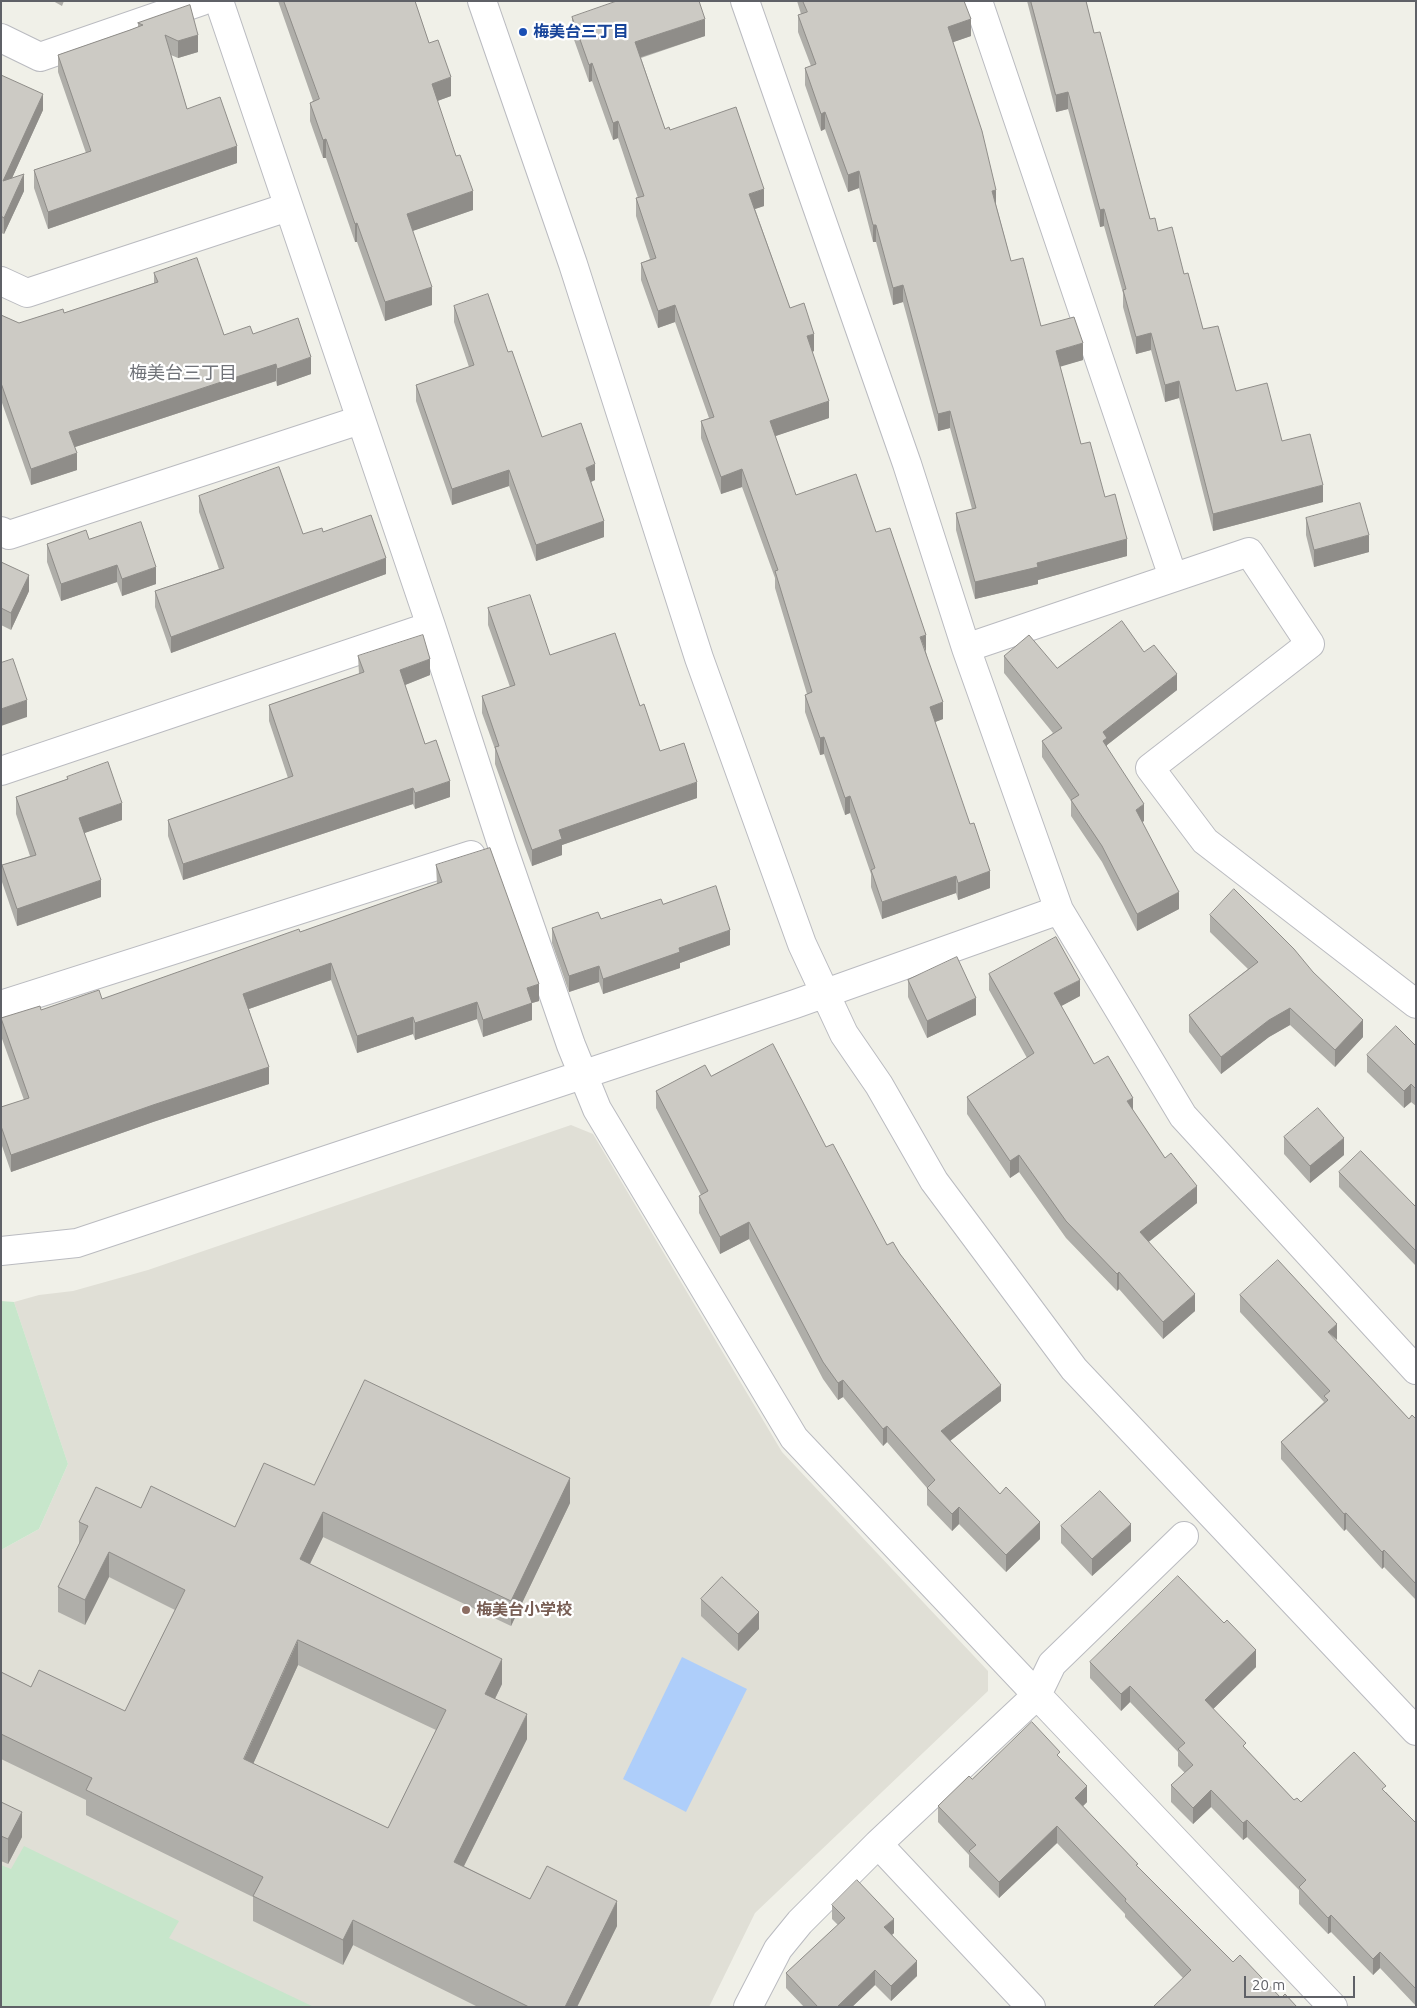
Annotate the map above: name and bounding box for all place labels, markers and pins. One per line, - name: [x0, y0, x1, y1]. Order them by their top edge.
- place label: 梅美台三丁目: [533, 22, 629, 42]
- marker: 梅美台三丁目: [517, 26, 529, 38]
- place label: 梅美台小学校: [476, 1600, 572, 1620]
- marker: 梅美台小学校: [460, 1604, 472, 1616]

